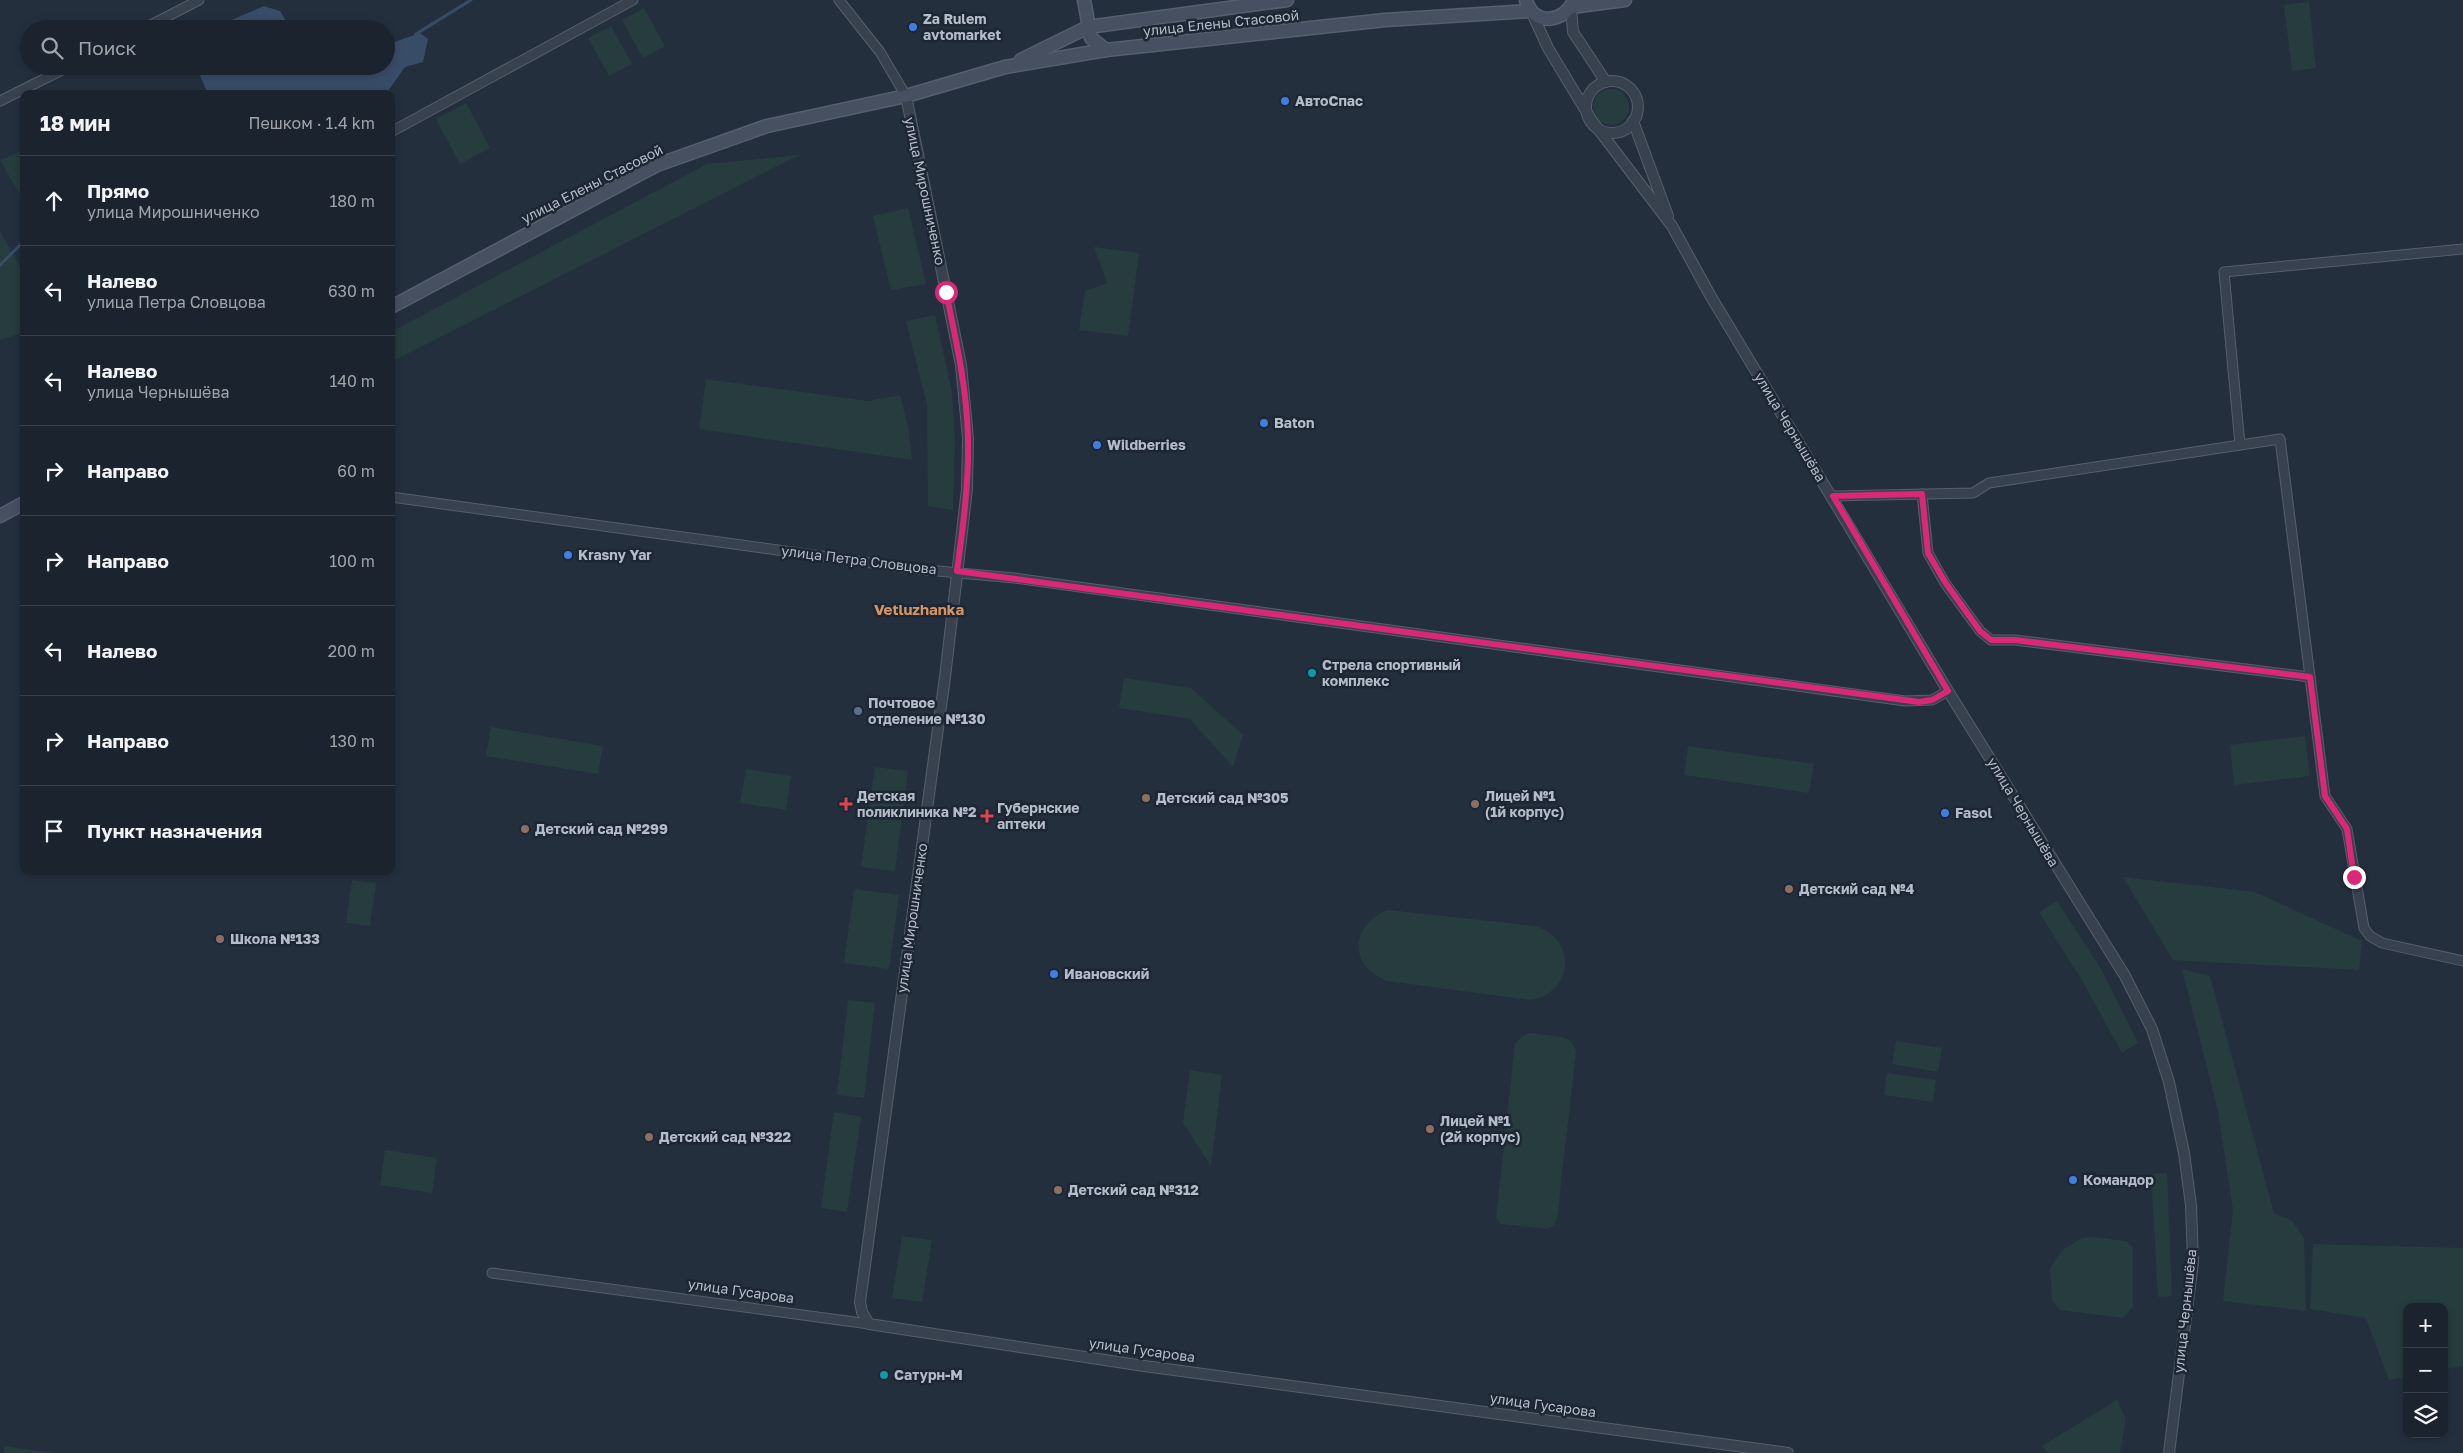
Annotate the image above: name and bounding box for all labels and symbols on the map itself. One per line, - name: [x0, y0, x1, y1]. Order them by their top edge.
- street label: улица Елены Стасовой: [1142, 6, 1300, 39]
- place label: Za Rulem avtomarket: [923, 10, 1001, 43]
- marker: Za Rulem avtomarket: [907, 21, 919, 33]
- place label: АвтоСпас: [1295, 92, 1363, 109]
- marker: АвтоСпас: [1279, 95, 1291, 107]
- street label: улица Мирошниченко: [901, 115, 950, 267]
- street label: улица Елены Стасовой: [518, 140, 665, 227]
- route start: [935, 281, 958, 304]
- street label: улица Чернышёва: [1751, 369, 1830, 485]
- place label: Baton: [1274, 414, 1314, 431]
- marker: Baton: [1258, 417, 1270, 429]
- place label: Wildberries: [1107, 436, 1186, 453]
- marker: Wildberries: [1091, 439, 1103, 451]
- street label: улица Петра Словцова: [780, 542, 938, 577]
- place label: Krasny Yar: [578, 546, 652, 563]
- marker: Krasny Yar: [562, 549, 574, 561]
- district label: Vetluzhanka: [874, 600, 964, 618]
- place label: Стрела спортивный комплекс: [1322, 656, 1461, 689]
- marker: Стрела спортивный комплекс: [1306, 667, 1318, 679]
- place label: Почтовое отделение №130: [868, 694, 986, 727]
- marker: Почтовое отделение №130: [852, 705, 864, 717]
- street label: улица Чернышёва: [1984, 754, 2063, 870]
- place label: Детская поликлиника №2: [857, 787, 977, 820]
- place label: Лицей №1 (1й корпус): [1485, 787, 1564, 820]
- place label: Детский сад №305: [1156, 789, 1289, 806]
- marker: Детский сад №305: [1140, 792, 1152, 804]
- marker: Детская поликлиника №2: [839, 797, 853, 811]
- marker: Лицей №1 (1й корпус): [1469, 798, 1481, 810]
- place label: Губернские аптеки: [997, 799, 1079, 832]
- place label: Fasol: [1955, 804, 1992, 821]
- marker: Fasol: [1939, 807, 1951, 819]
- marker: Губернские аптеки: [981, 810, 993, 822]
- place label: Детский сад №299: [535, 820, 668, 837]
- marker: Детский сад №299: [519, 823, 531, 835]
- street label: улица Мирошниченко: [893, 842, 930, 994]
- route end: [2343, 866, 2366, 889]
- place label: Детский сад №4: [1799, 880, 1914, 897]
- marker: Детский сад №4: [1783, 883, 1795, 895]
- place label: Школа №133: [230, 930, 320, 947]
- marker: Школа №133: [214, 933, 226, 945]
- place label: Ивановский: [1064, 965, 1149, 982]
- marker: Ивановский: [1048, 968, 1060, 980]
- place label: Лицей №1 (2й корпус): [1440, 1112, 1521, 1145]
- marker: Лицей №1 (2й корпус): [1424, 1123, 1436, 1135]
- place label: Детский сад №322: [659, 1128, 792, 1145]
- marker: Детский сад №322: [643, 1131, 655, 1143]
- place label: Командор: [2083, 1171, 2154, 1188]
- marker: Командор: [2067, 1174, 2079, 1186]
- place label: Детский сад №312: [1068, 1181, 1199, 1198]
- marker: Детский сад №312: [1052, 1184, 1064, 1196]
- street label: улица Чернышёва: [2170, 1248, 2199, 1374]
- street label: улица Гусарова: [687, 1275, 795, 1306]
- street label: улица Гусарова: [1088, 1334, 1196, 1365]
- place label: Сатурн-М: [894, 1366, 963, 1383]
- marker: Сатурн-М: [878, 1369, 890, 1381]
- street label: улица Гусарова: [1489, 1389, 1597, 1420]

